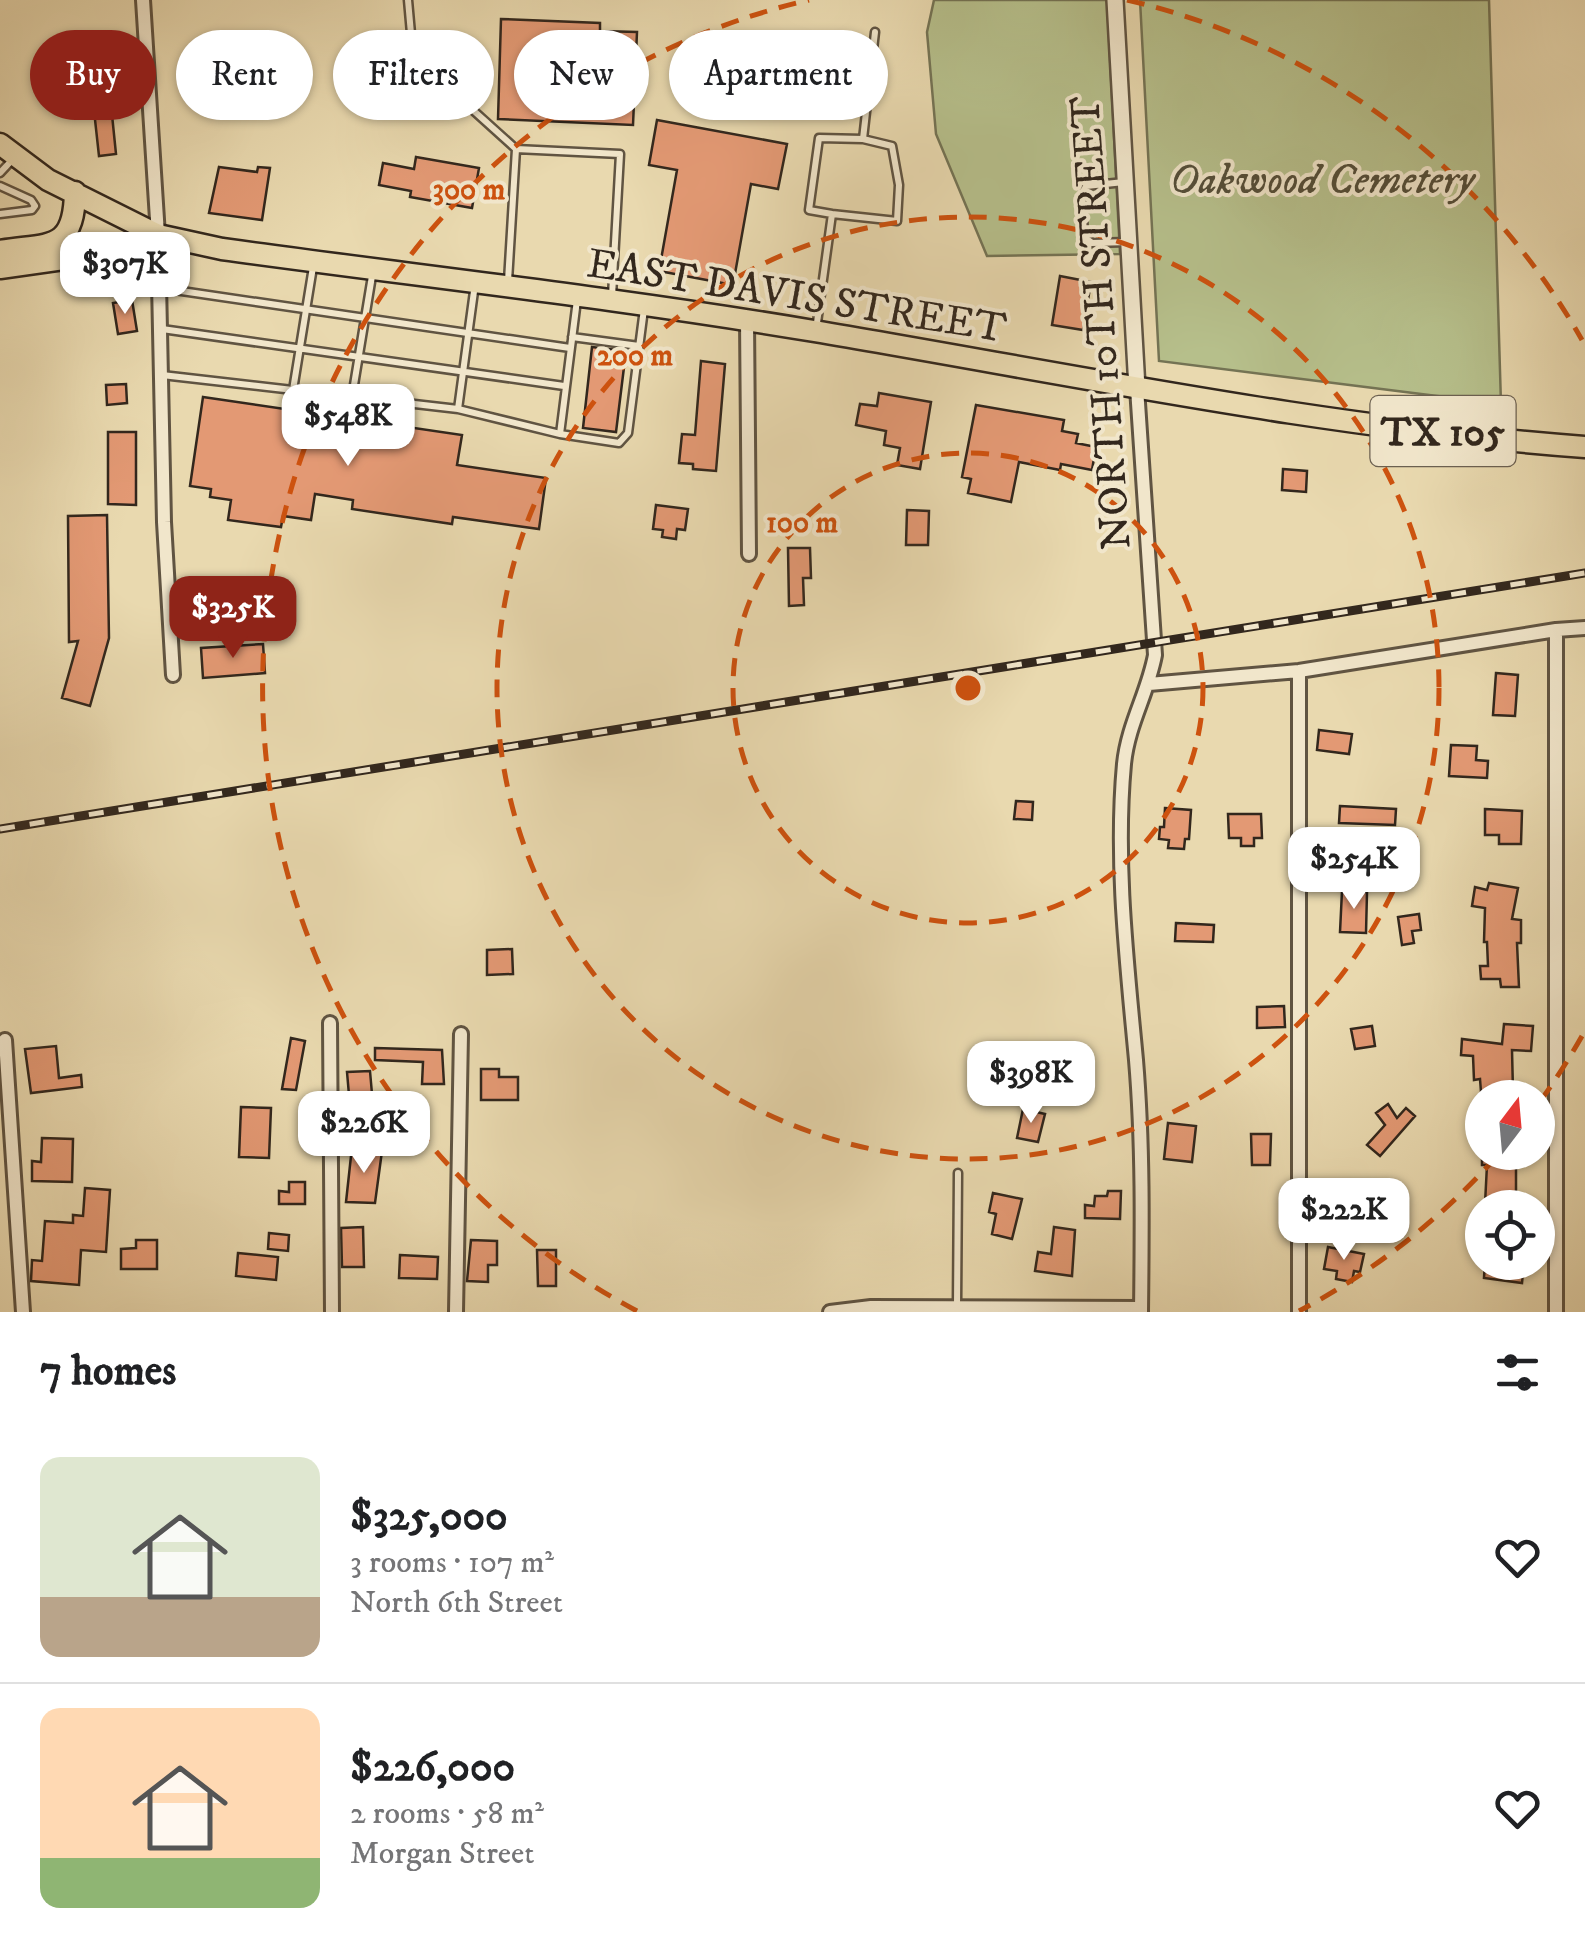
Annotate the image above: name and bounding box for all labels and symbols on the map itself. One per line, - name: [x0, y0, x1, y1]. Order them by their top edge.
- street label: NORTH 10TH STREET: [1060, 94, 1144, 551]
- park label: Oakwood Cemetery: [1170, 155, 1477, 207]
- text: 300 m: [433, 172, 506, 209]
- pin: $307K: [55, 232, 195, 317]
- street label: EAST DAVIS STREET: [583, 238, 1010, 356]
- text: 200 m: [597, 338, 673, 375]
- pin: $548K: [278, 384, 418, 469]
- road number: TX 105: [1370, 396, 1516, 466]
- text: 100 m: [766, 505, 839, 542]
- pin: $325K: [163, 576, 303, 661]
- centre of rings: [950, 670, 986, 706]
- pin: $254K: [1284, 827, 1424, 912]
- pin: $398K: [961, 1041, 1101, 1126]
- north arrow: [1465, 1080, 1555, 1170]
- pin: $226K: [294, 1091, 434, 1176]
- pin: $222K: [1274, 1178, 1414, 1263]

